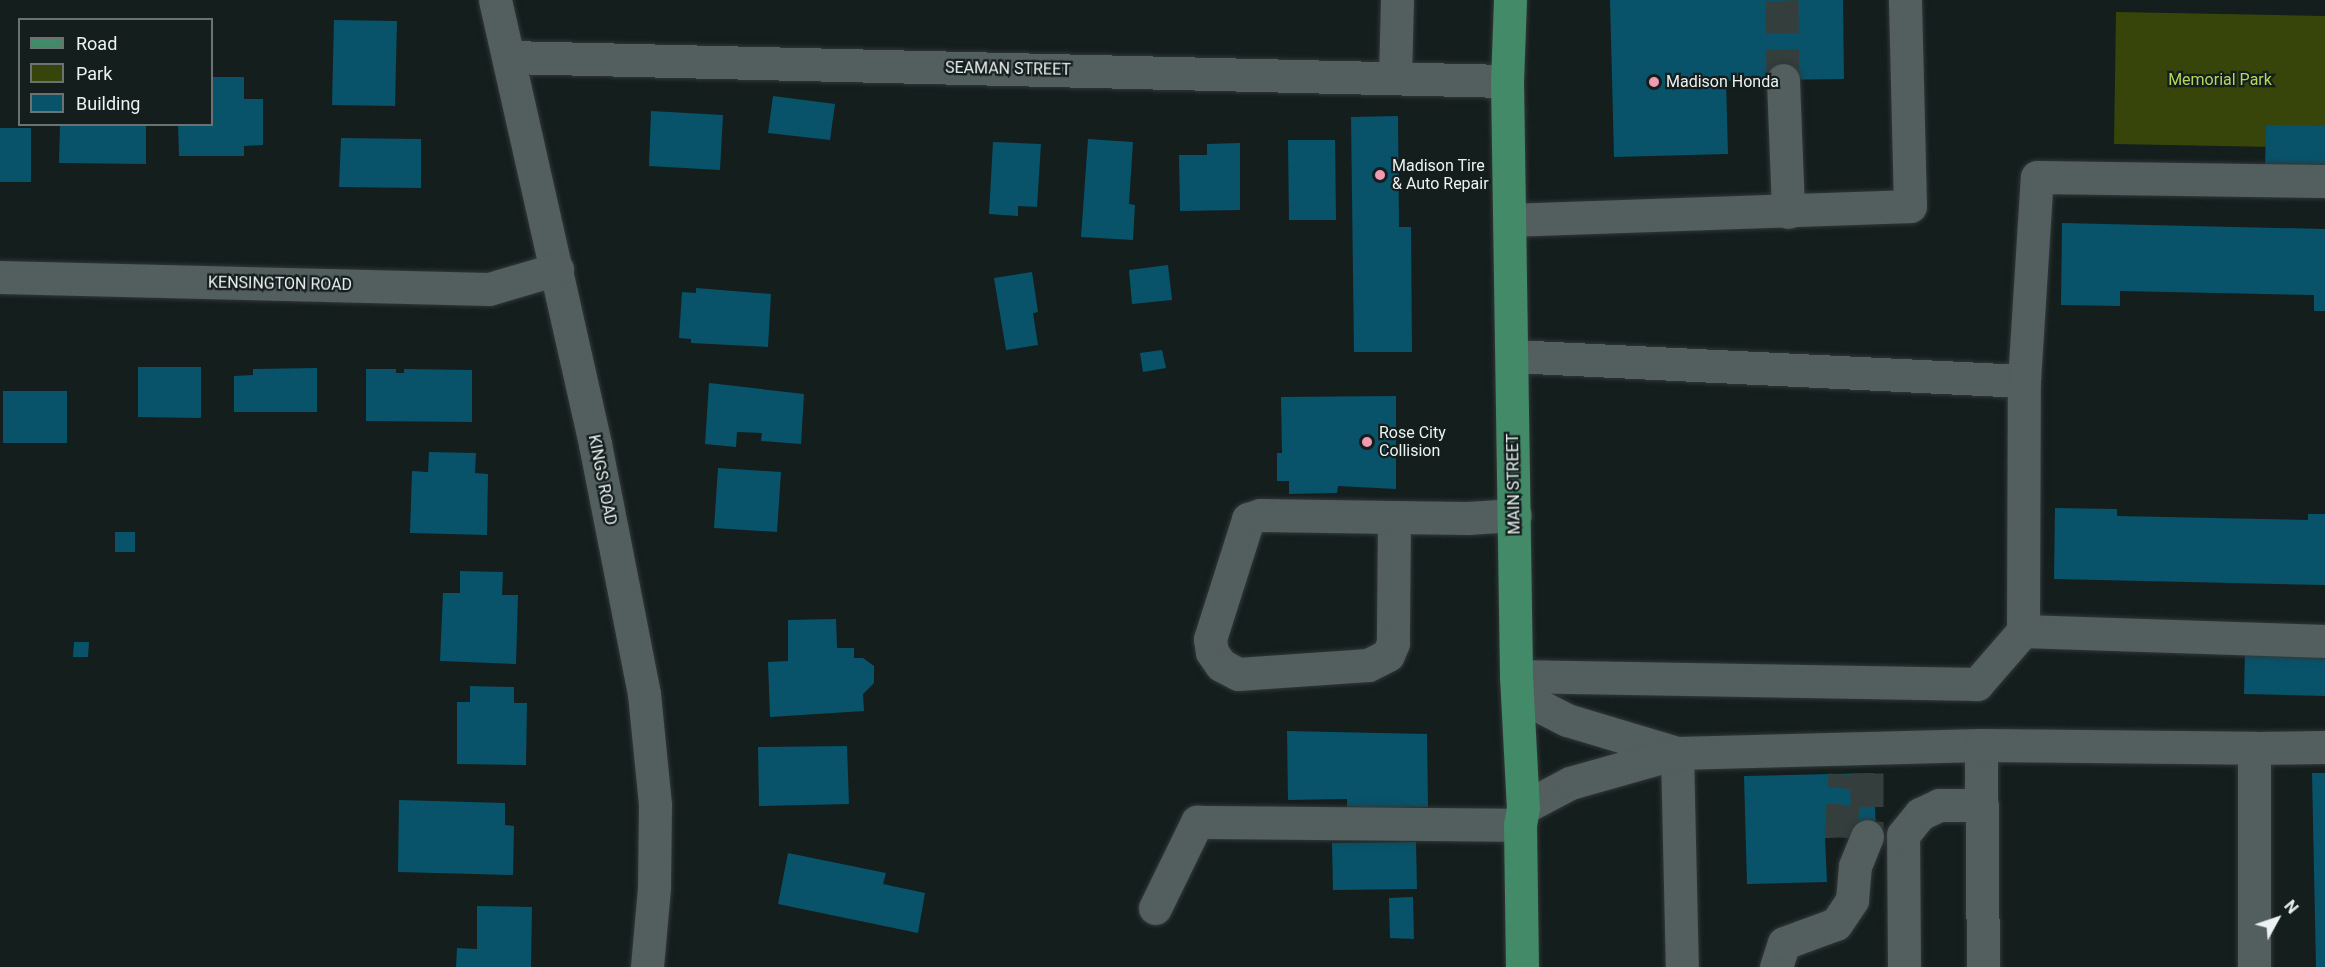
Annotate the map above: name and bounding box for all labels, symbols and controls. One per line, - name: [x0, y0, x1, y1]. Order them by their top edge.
- legend: [18, 18, 213, 126]
- text: Road: [76, 33, 117, 54]
- street label: SEAMAN STREET: [945, 58, 1071, 80]
- text: Park: [76, 63, 112, 84]
- park label: Memorial Park: [2168, 70, 2272, 90]
- place label: Madison Honda: [1666, 72, 1779, 92]
- marker: Madison Honda: [1647, 75, 1661, 89]
- text: Building: [76, 93, 140, 114]
- place label: Madison Tire & Auto Repair: [1392, 156, 1489, 194]
- marker: Madison Tire & Auto Repair: [1373, 168, 1387, 182]
- street label: KENSINGTON ROAD: [208, 273, 352, 295]
- place label: Rose City Collision: [1379, 423, 1446, 461]
- street label: KINGS ROAD: [584, 433, 620, 527]
- street label: MAIN STREET: [1504, 433, 1524, 535]
- marker: Rose City Collision: [1360, 435, 1374, 449]
- north arrow: [2247, 889, 2307, 949]
- text: N: [2280, 897, 2302, 918]

